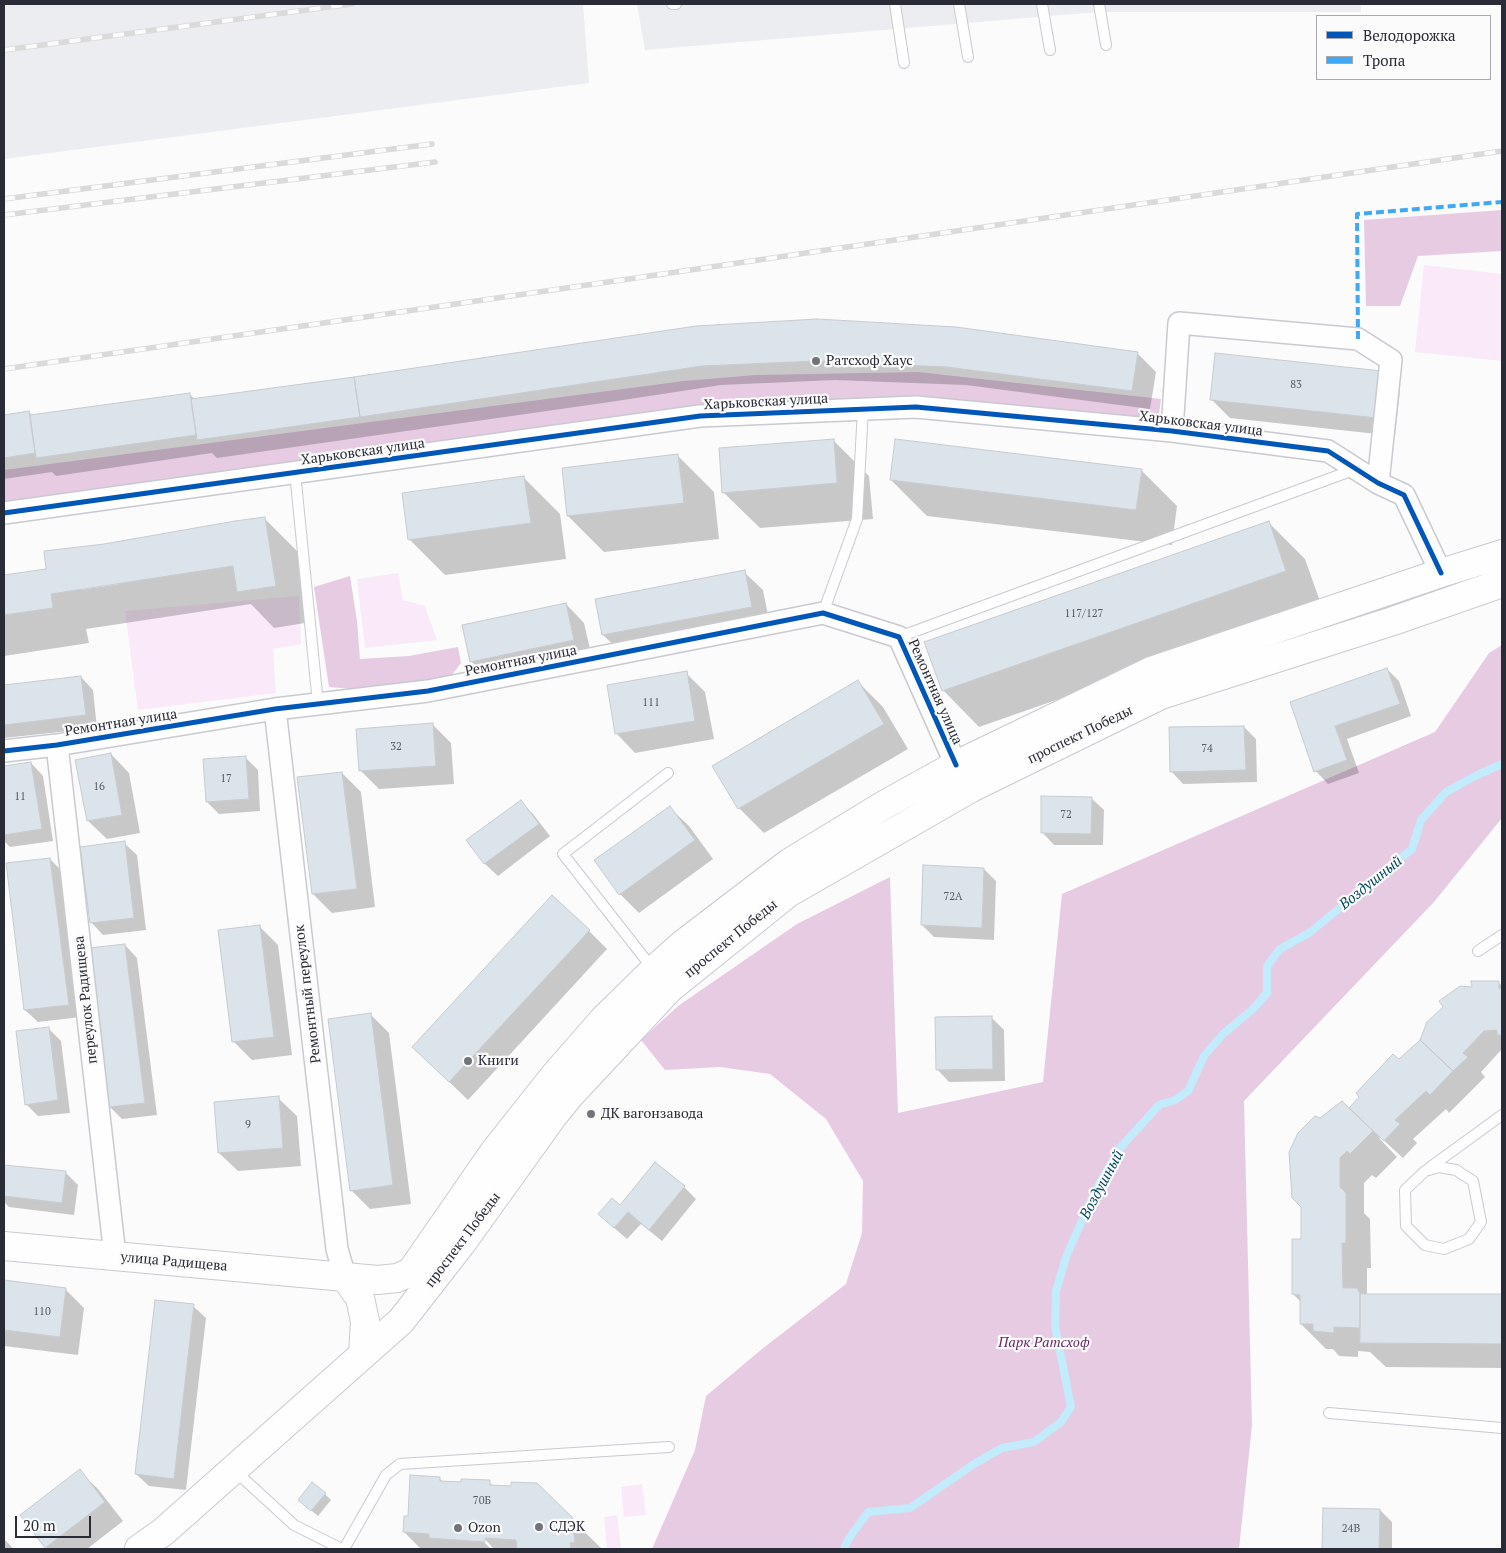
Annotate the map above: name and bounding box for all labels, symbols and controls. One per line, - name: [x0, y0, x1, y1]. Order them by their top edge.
- legend: [1316, 15, 1491, 80]
- text: Велодорожка: [1363, 25, 1456, 45]
- text: Тропа: [1363, 50, 1405, 70]
- place label: Ратсхоф Хаус: [826, 353, 913, 369]
- marker: Ратсхоф Хаус: [810, 355, 822, 367]
- house number: 83: [1290, 378, 1302, 392]
- street label: Харьковская улица: [703, 390, 829, 414]
- street label: Харьковская улица: [1138, 408, 1264, 440]
- street label: Харьковская улица: [300, 435, 426, 469]
- house number: 117/127: [1065, 607, 1103, 621]
- street label: Ремонтная улица: [904, 637, 966, 747]
- street label: Ремонтная улица: [464, 642, 578, 680]
- house number: 111: [642, 696, 660, 710]
- street label: проспект Победы: [1025, 702, 1135, 768]
- street label: Ремонтная улица: [64, 706, 178, 740]
- house number: 32: [390, 740, 402, 754]
- house number: 74: [1201, 742, 1213, 756]
- house number: 17: [220, 772, 232, 786]
- house number: 16: [93, 780, 105, 794]
- house number: 11: [14, 790, 26, 804]
- house number: 72: [1060, 808, 1072, 822]
- water label: Воздушный: [1336, 852, 1406, 914]
- house number: 72А: [943, 890, 963, 904]
- street label: проспект Победы: [681, 896, 781, 982]
- street label: Ремонтный переулок: [291, 924, 325, 1064]
- street label: переулок Радищева: [71, 935, 101, 1065]
- place label: Книги: [478, 1053, 519, 1069]
- marker: Книги: [462, 1055, 474, 1067]
- place label: ДК вагонзавода: [601, 1106, 703, 1122]
- marker: ДК вагонзавода: [585, 1108, 597, 1120]
- house number: 9: [245, 1118, 251, 1132]
- water label: Воздушный: [1076, 1147, 1128, 1223]
- street label: проспект Победы: [422, 1189, 504, 1291]
- street label: улица Радищева: [120, 1249, 228, 1275]
- house number: 110: [33, 1305, 51, 1319]
- park label: Парк Ратсхоф: [998, 1335, 1090, 1351]
- house number: 70Б: [473, 1494, 491, 1508]
- scale bar: [18, 1506, 94, 1538]
- text: 20 m: [23, 1515, 56, 1535]
- place label: СДЭК: [549, 1519, 585, 1535]
- place label: Ozon: [468, 1520, 501, 1536]
- marker: СДЭК: [533, 1521, 545, 1533]
- marker: Ozon: [452, 1522, 464, 1534]
- house number: 24В: [1342, 1522, 1360, 1536]

